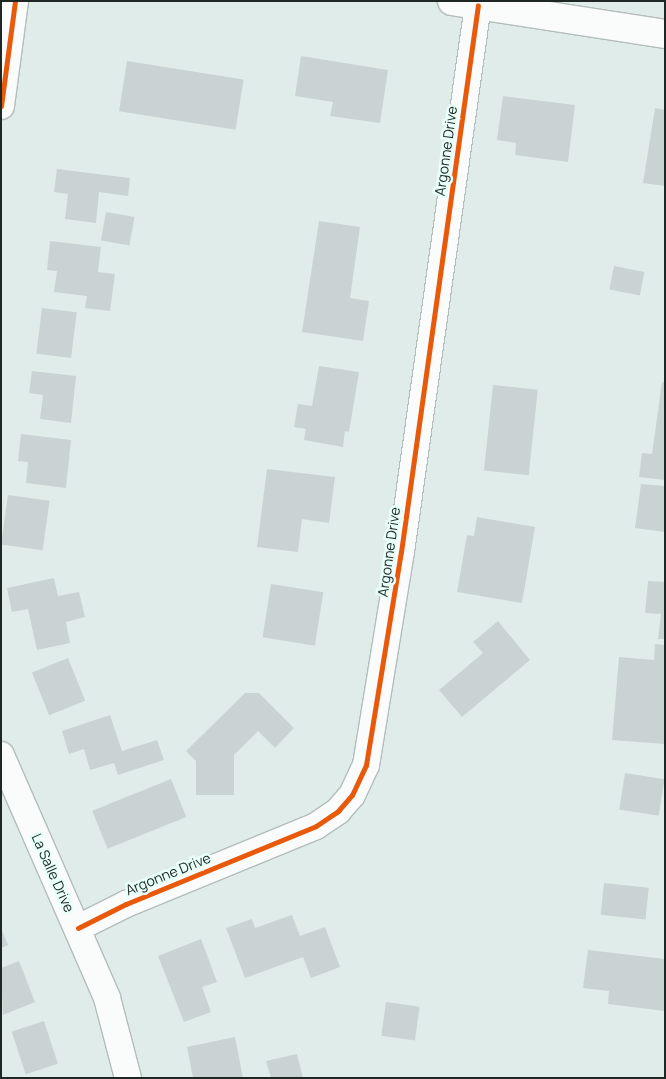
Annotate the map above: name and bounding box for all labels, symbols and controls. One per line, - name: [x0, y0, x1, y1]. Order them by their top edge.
- street label: Argonne Drive: [431, 105, 461, 197]
- street label: Argonne Drive: [374, 506, 404, 598]
- street label: La Salle Drive: [28, 831, 78, 915]
- street label: Argonne Drive: [123, 849, 213, 899]

